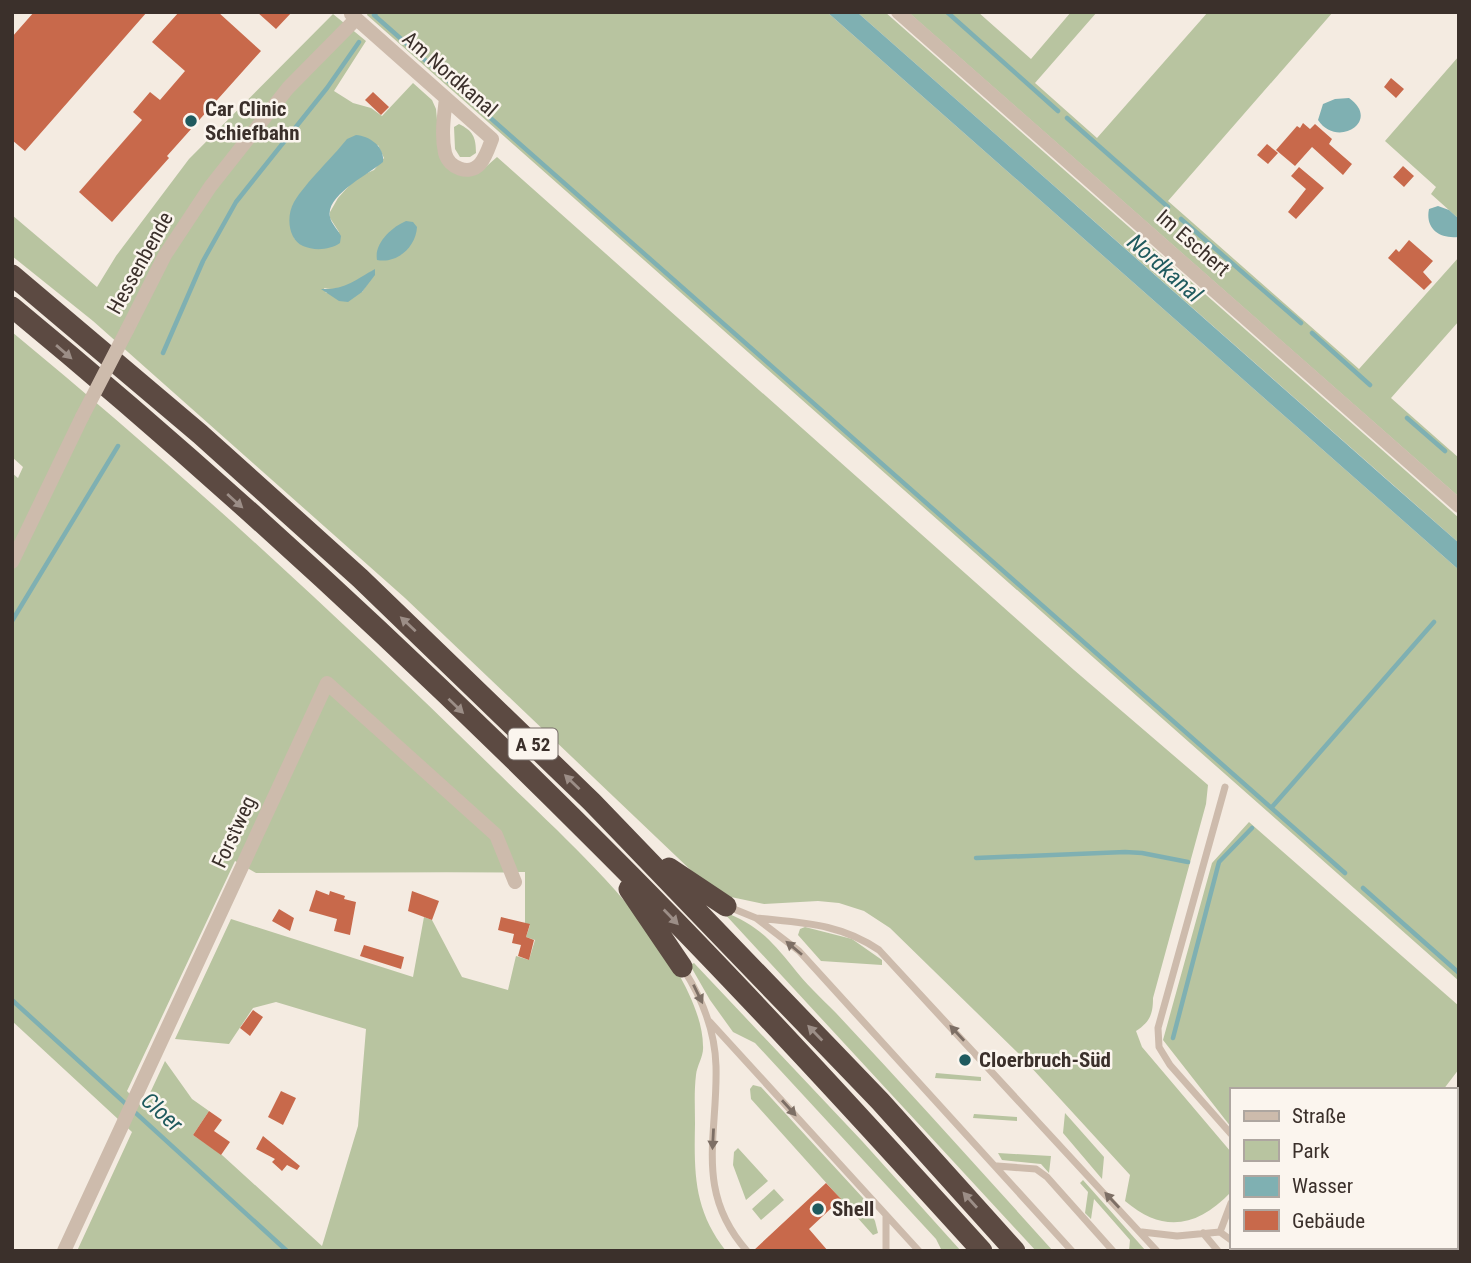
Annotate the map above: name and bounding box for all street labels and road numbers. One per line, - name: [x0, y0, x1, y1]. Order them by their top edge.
- street label: Am Nordkanal: [398, 26, 502, 122]
- street label: Im Eschert: [1152, 205, 1234, 281]
- street label: Hessenbende: [102, 208, 178, 318]
- road number: A 52: [508, 729, 558, 760]
- street label: Forstweg: [207, 792, 261, 872]

